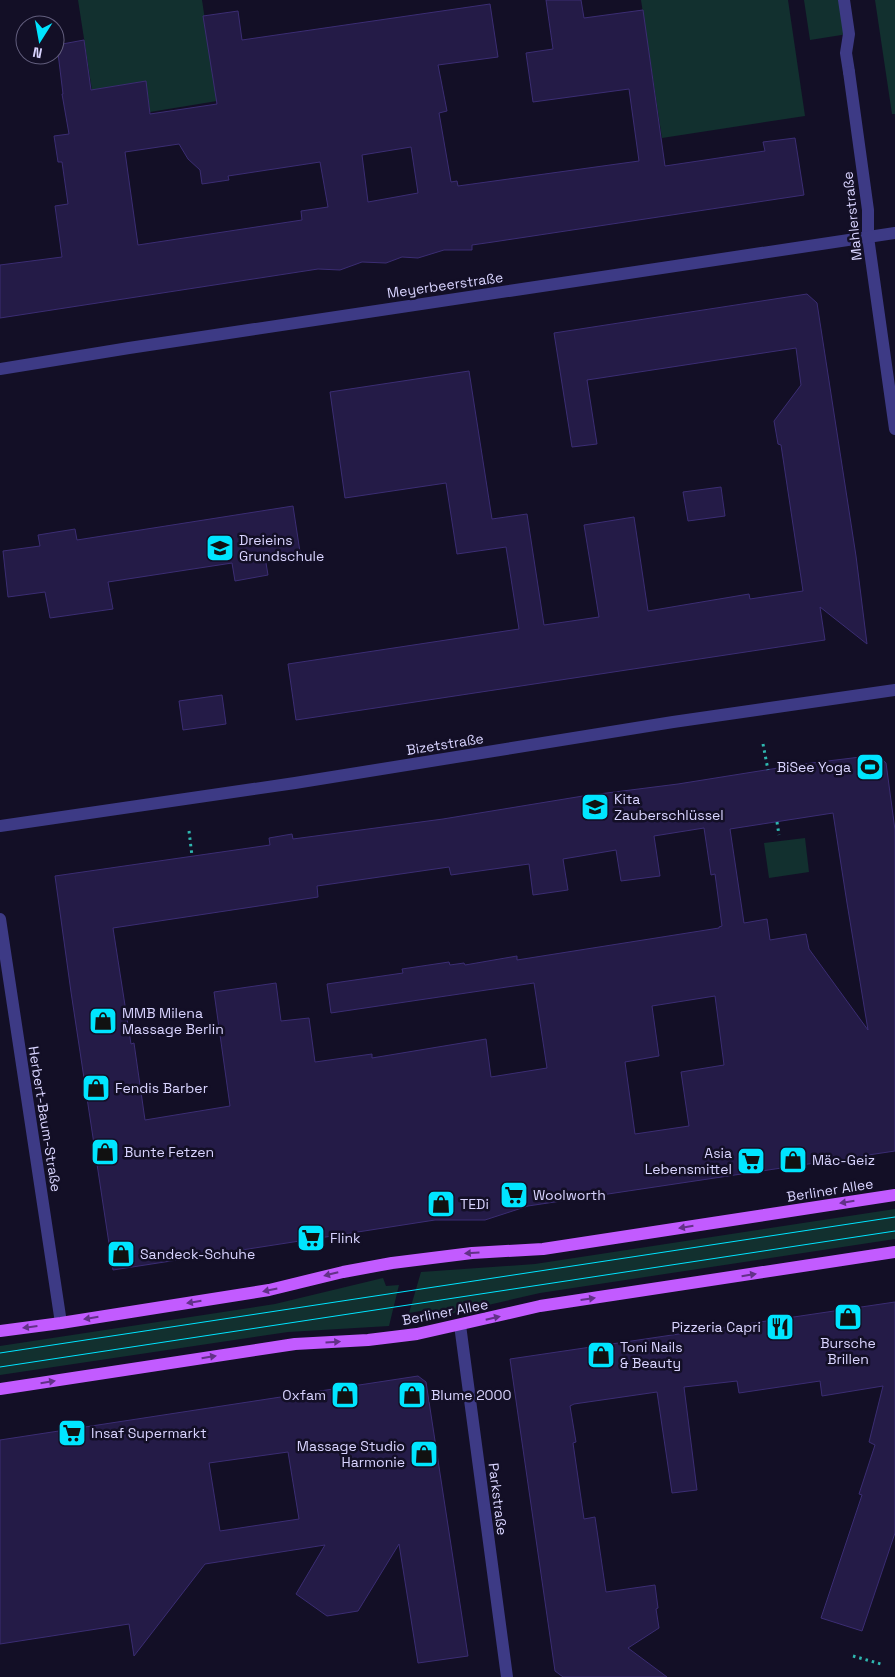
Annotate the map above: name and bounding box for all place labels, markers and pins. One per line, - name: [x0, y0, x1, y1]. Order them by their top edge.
- place label: Dreieins Grundschule: [239, 531, 324, 565]
- school or university icon: Dreieins Grundschule: [205, 533, 235, 563]
- sports icon: BiSee Yoga: [855, 752, 885, 782]
- place label: BiSee Yoga: [777, 758, 851, 776]
- place label: Kita Zauberschlüssel: [614, 790, 724, 824]
- school or university icon: Kita Zauberschlüssel: [580, 792, 610, 822]
- place label: MMB Milena Massage Berlin: [122, 1004, 224, 1038]
- shop icon: MMB Milena Massage Berlin: [88, 1006, 118, 1036]
- shop icon: Fendis Barber: [81, 1073, 111, 1103]
- place label: Fendis Barber: [115, 1079, 208, 1097]
- shop icon: Bunte Fetzen: [90, 1137, 120, 1167]
- place label: Bunte Fetzen: [124, 1143, 214, 1161]
- place label: Asia Lebensmittel: [645, 1144, 732, 1178]
- shop icon: Mäc-Geiz: [778, 1145, 808, 1175]
- supermarket icon: Asia Lebensmittel: [736, 1146, 766, 1176]
- place label: Mäc-Geiz: [812, 1151, 875, 1169]
- supermarket icon: Woolworth: [499, 1180, 529, 1210]
- place label: Woolworth: [533, 1186, 606, 1204]
- shop icon: TEDi: [426, 1189, 456, 1219]
- place label: TEDi: [460, 1195, 489, 1213]
- supermarket icon: Flink: [296, 1223, 326, 1253]
- place label: Flink: [330, 1229, 361, 1247]
- shop icon: Sandeck-Schuhe: [106, 1239, 136, 1269]
- place label: Sandeck-Schuhe: [140, 1245, 255, 1263]
- shop icon: Bursche Brillen: [833, 1302, 863, 1332]
- restaurant icon: Pizzeria Capri: [765, 1312, 795, 1342]
- place label: Pizzeria Capri: [671, 1318, 761, 1336]
- place label: Bursche Brillen: [820, 1334, 876, 1368]
- place label: Toni Nails & Beauty: [620, 1338, 683, 1372]
- shop icon: Toni Nails & Beauty: [586, 1340, 616, 1370]
- shop icon: Oxfam: [330, 1380, 360, 1410]
- shop icon: Blume 2000: [397, 1380, 427, 1410]
- place label: Oxfam: [282, 1386, 326, 1404]
- place label: Blume 2000: [431, 1386, 512, 1404]
- supermarket icon: Insaf Supermarkt: [57, 1418, 87, 1448]
- place label: Insaf Supermarkt: [91, 1424, 207, 1442]
- place label: Massage Studio Harmonie: [297, 1437, 405, 1471]
- shop icon: Massage Studio Harmonie: [409, 1439, 439, 1469]

